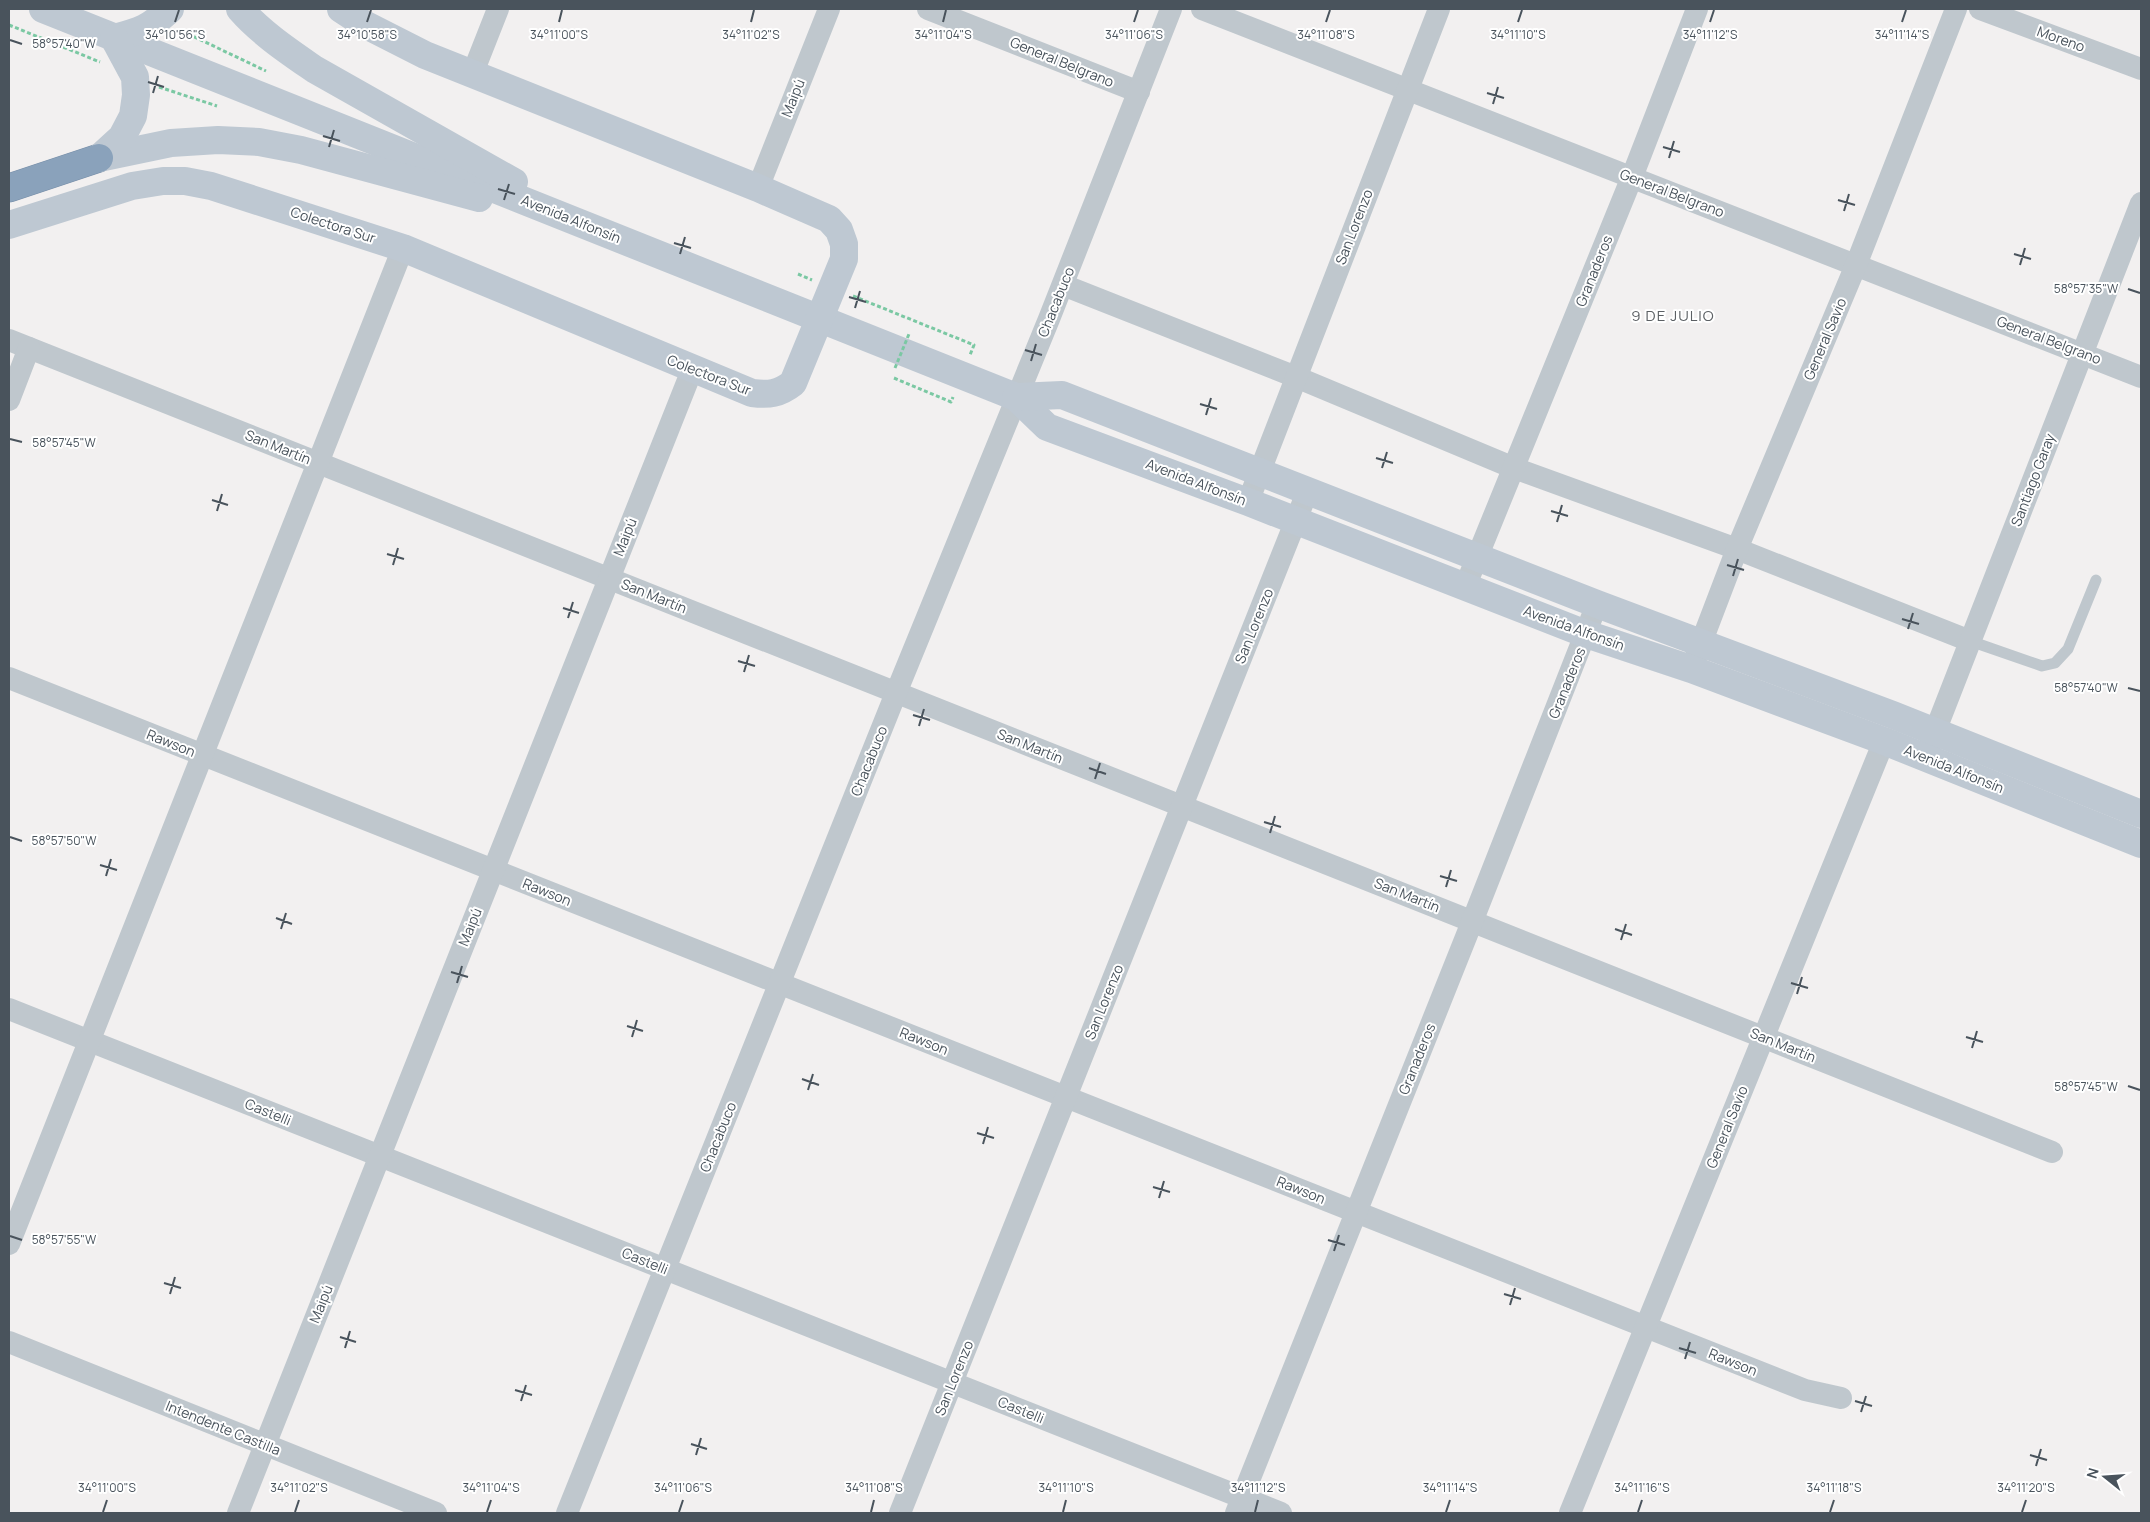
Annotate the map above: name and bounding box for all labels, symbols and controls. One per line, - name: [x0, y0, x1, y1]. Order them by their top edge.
- street label: Moreno: [2035, 21, 2088, 56]
- text: 34°10'56"S: [145, 26, 205, 43]
- text: 34°10'58"S: [337, 26, 397, 43]
- text: 34°11'00"S: [530, 26, 588, 43]
- text: 34°11'02"S: [722, 26, 780, 43]
- text: 34°11'04"S: [914, 26, 972, 43]
- text: 34°11'06"S: [1105, 26, 1163, 43]
- text: 34°11'08"S: [1297, 26, 1355, 43]
- text: 34°11'10"S: [1490, 26, 1546, 43]
- text: 34°11'12"S: [1683, 26, 1737, 43]
- text: 34°11'14"S: [1875, 26, 1929, 43]
- street label: General Belgrano: [1007, 32, 1117, 91]
- text: 58°57'40"W: [32, 35, 97, 52]
- street label: Maipú: [776, 76, 809, 120]
- street label: General Belgrano: [1617, 164, 1727, 221]
- street label: San Lorenzo: [1330, 186, 1377, 267]
- street label: Avenida Alfonsín: [519, 190, 624, 247]
- street label: Colectora Sur: [288, 202, 378, 247]
- street label: Granaderos: [1571, 232, 1616, 309]
- street label: Chacabuco: [1033, 264, 1078, 340]
- text: 58°57'35"W: [2054, 280, 2119, 297]
- street label: General Savio: [1799, 295, 1850, 383]
- district label: 9 DE JULIO: [1631, 305, 1715, 326]
- street label: General Belgrano: [1994, 311, 2104, 368]
- street label: Colectora Sur: [664, 350, 754, 399]
- street label: San Martín: [242, 425, 314, 468]
- street label: Santiago Garay: [2006, 430, 2059, 529]
- text: 58°57'45"W: [32, 434, 96, 451]
- street label: Avenida Alfonsín: [1143, 454, 1249, 509]
- street label: Maipú: [608, 515, 641, 559]
- street label: San Martín: [618, 574, 690, 617]
- street label: San Lorenzo: [1230, 585, 1277, 666]
- street label: Avenida Alfonsín: [1521, 600, 1627, 655]
- street label: Granaderos: [1544, 644, 1589, 721]
- text: 58°57'40"W: [2054, 679, 2119, 696]
- street label: Chacabuco: [846, 723, 891, 799]
- street label: Rawson: [144, 724, 198, 761]
- street label: San Martín: [994, 724, 1066, 767]
- street label: Avenida Alfonsín: [1902, 740, 2007, 797]
- text: 58°57'50"W: [32, 832, 97, 849]
- street label: Rawson: [520, 873, 574, 910]
- street label: San Martín: [1371, 873, 1443, 916]
- street label: Maipú: [453, 905, 486, 949]
- street label: San Lorenzo: [1080, 961, 1127, 1042]
- street label: Granaderos: [1394, 1020, 1439, 1097]
- street label: Rawson: [897, 1022, 951, 1059]
- street label: San Martín: [1747, 1023, 1819, 1066]
- text: 58°57'45"W: [2054, 1078, 2118, 1095]
- street label: General Savio: [1701, 1083, 1752, 1171]
- street label: Castelli: [242, 1094, 294, 1129]
- street label: Chacabuco: [695, 1099, 740, 1175]
- street label: Rawson: [1274, 1171, 1328, 1208]
- text: 58°57'55"W: [32, 1231, 97, 1248]
- street label: Castelli: [619, 1243, 671, 1278]
- street label: Maipú: [304, 1282, 337, 1326]
- street label: San Lorenzo: [930, 1337, 977, 1418]
- street label: Rawson: [1706, 1343, 1760, 1380]
- street label: Castelli: [995, 1392, 1047, 1427]
- street label: Intendente Castilla: [163, 1396, 283, 1459]
- north arrow: [2080, 1452, 2130, 1502]
- text: N: [2082, 1465, 2103, 1481]
- text: 34°11'00"S: [78, 1479, 136, 1496]
- text: 34°11'02"S: [270, 1479, 328, 1496]
- text: 34°11'04"S: [462, 1479, 520, 1496]
- text: 34°11'06"S: [654, 1479, 712, 1496]
- text: 34°11'08"S: [845, 1479, 903, 1496]
- text: 34°11'10"S: [1038, 1479, 1094, 1496]
- text: 34°11'12"S: [1231, 1479, 1285, 1496]
- text: 34°11'14"S: [1423, 1479, 1477, 1496]
- text: 34°11'16"S: [1614, 1479, 1670, 1496]
- text: 34°11'18"S: [1807, 1479, 1861, 1496]
- text: 34°11'20"S: [1997, 1479, 2055, 1496]

